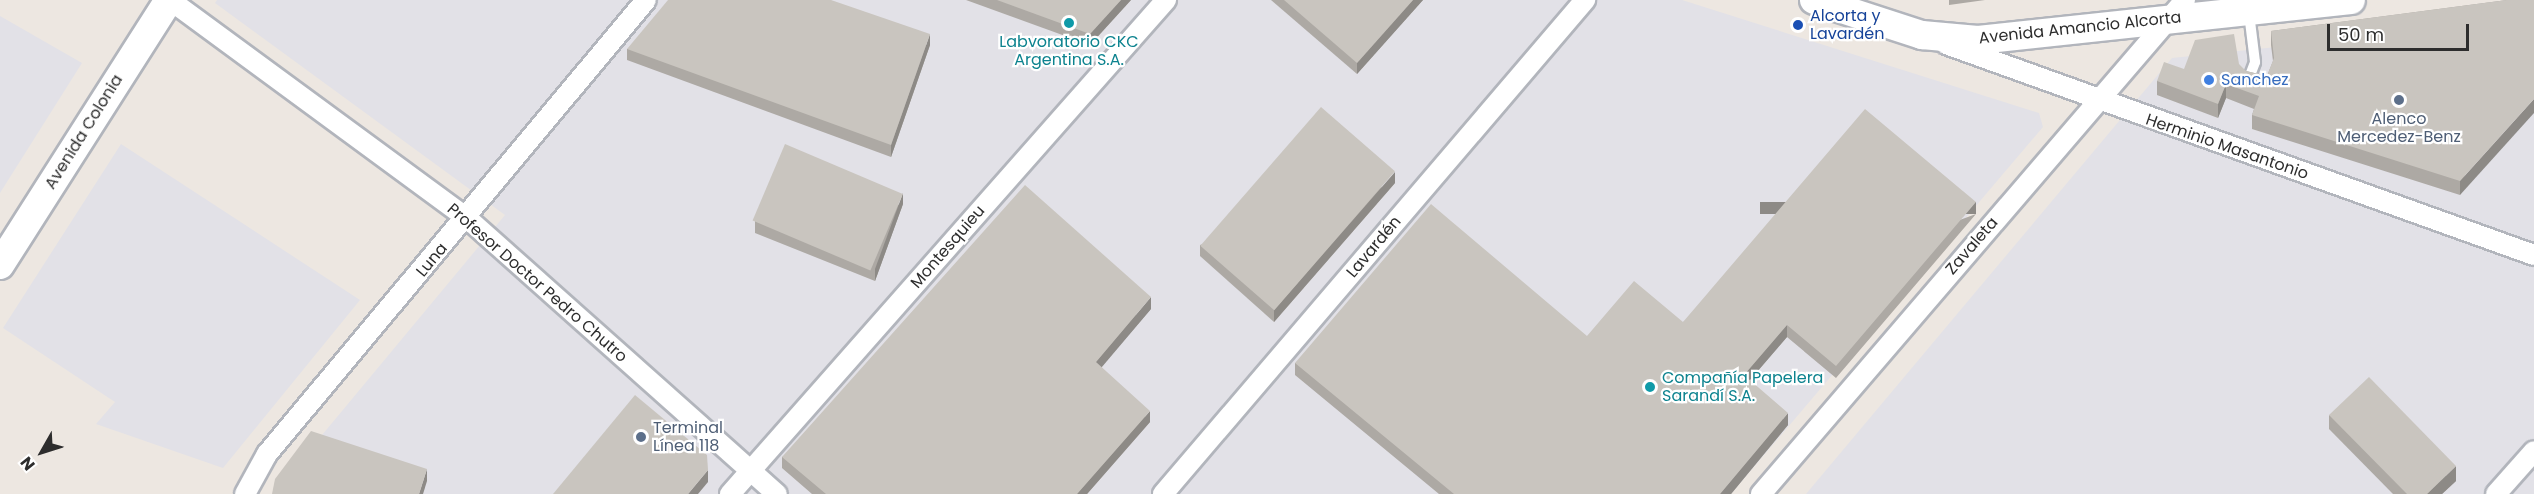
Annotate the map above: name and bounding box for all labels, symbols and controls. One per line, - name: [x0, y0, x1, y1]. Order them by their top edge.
- place label: Alcorta y Lavardén: [1810, 6, 1884, 44]
- street label: Avenida Amancio Alcorta: [1978, 8, 2182, 48]
- scale bar: [2330, 12, 2472, 50]
- marker: Labvoratorio CKC Argentina S.A.: [1062, 16, 1076, 30]
- marker: Alcorta y Lavardén: [1791, 18, 1805, 32]
- text: 50 m: [2338, 22, 2384, 47]
- place label: Labvoratorio CKC Argentina S.A.: [999, 32, 1139, 70]
- place label: Sanchez: [2221, 70, 2289, 90]
- street label: Avenida Colonia: [41, 71, 127, 193]
- marker: Sanchez: [2202, 73, 2216, 87]
- marker: Alenco Mercedez-Benz: [2392, 93, 2406, 107]
- place label: Alenco Mercedez-Benz: [2337, 109, 2461, 147]
- street label: Herminio Masantonio: [2143, 110, 2311, 184]
- street label: Profesor Doctor Pedro Chutro: [443, 200, 631, 366]
- street label: Montesquieu: [907, 202, 989, 292]
- street label: Lavardén: [1343, 212, 1405, 282]
- street label: Zavaleta: [1942, 213, 2002, 279]
- street label: Luna: [412, 239, 452, 281]
- place label: Compañía Papelera Sarandí S.A.: [1662, 368, 1823, 406]
- marker: Compañía Papelera Sarandí S.A.: [1643, 380, 1657, 394]
- place label: Terminal Línea 118: [653, 418, 723, 456]
- north arrow: [12, 422, 72, 482]
- marker: Terminal Línea 118: [634, 430, 648, 444]
- text: N: [15, 452, 40, 476]

